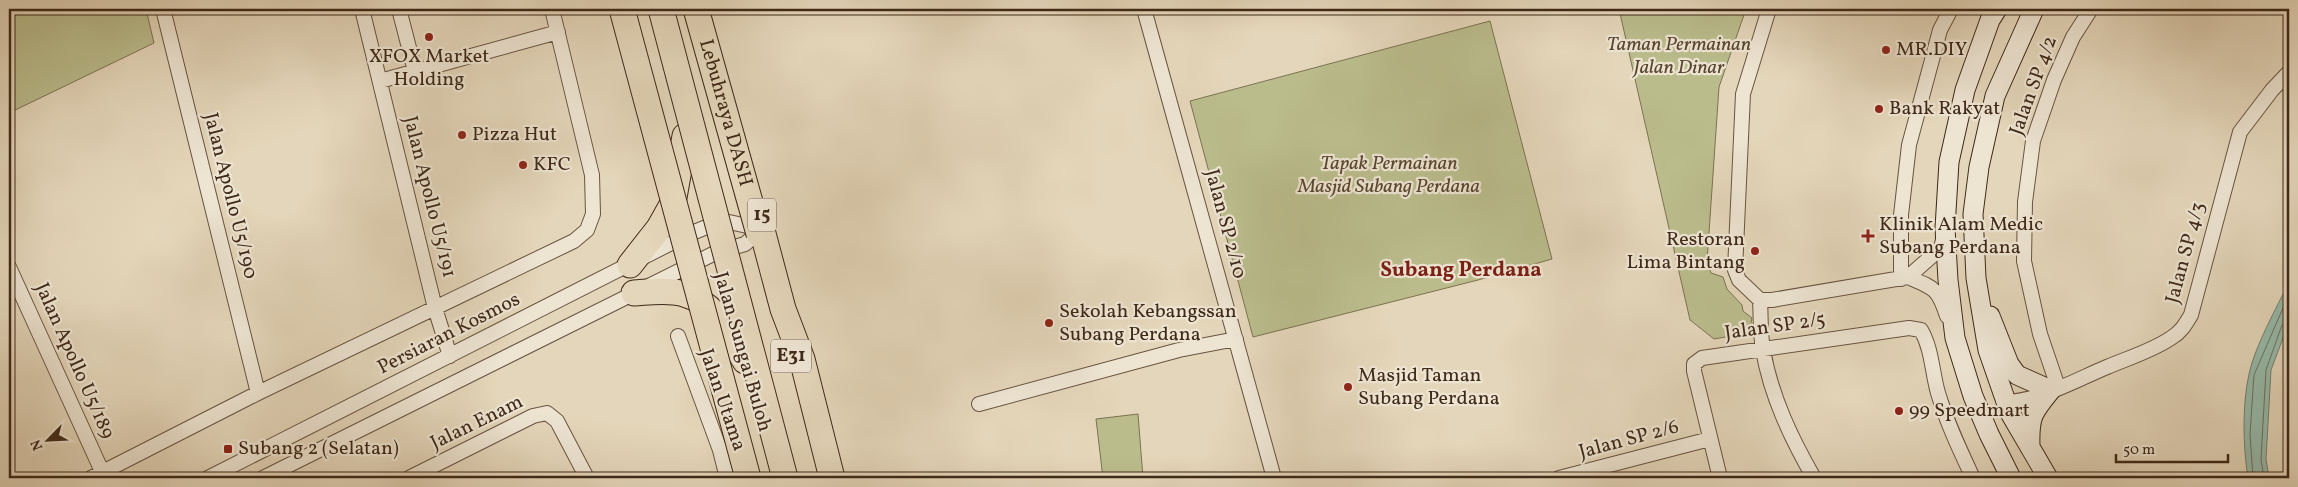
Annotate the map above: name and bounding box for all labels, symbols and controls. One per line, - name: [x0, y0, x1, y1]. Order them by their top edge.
- marker: XFOX Market Holding: [423, 31, 435, 43]
- park label: Taman Permainan Jalan Dinar: [1607, 31, 1751, 82]
- street label: Jalan SP 4/2: [2003, 32, 2065, 140]
- street label: Lebuhraya DASH: [691, 36, 759, 190]
- place label: MR.DIY: [1896, 36, 1968, 64]
- place label: XFOX Market Holding: [369, 43, 489, 94]
- marker: MR.DIY: [1880, 44, 1892, 56]
- place label: Bank Rakyat: [1889, 95, 2000, 123]
- marker: Bank Rakyat: [1873, 103, 1885, 115]
- street label: Jalan Apollo U5/190: [196, 110, 264, 282]
- street label: Jalan Apollo U5/191: [395, 113, 463, 281]
- place label: Pizza Hut: [472, 121, 557, 149]
- marker: Pizza Hut: [456, 129, 468, 141]
- park label: Tapak Permainan Masjid Subang Perdana: [1297, 150, 1480, 201]
- place label: KFC: [533, 151, 571, 179]
- marker: KFC: [517, 159, 529, 171]
- street label: Jalan SP 2/10: [1197, 166, 1253, 282]
- road number: 15: [748, 198, 776, 232]
- street label: Jalan SP 4/3: [2159, 199, 2213, 307]
- place label: Klinik Alam Medic Subang Perdana: [1879, 211, 2043, 262]
- place label: Restoran Lima Bintang: [1627, 226, 1745, 277]
- marker: Klinik Alam Medic Subang Perdana: [1861, 229, 1875, 243]
- marker: Restoran Lima Bintang: [1749, 245, 1761, 257]
- district label: Subang Perdana: [1380, 256, 1542, 285]
- street label: Jalan Sungai Buloh: [706, 269, 778, 435]
- street label: Jalan Apollo U5/189: [27, 278, 121, 444]
- street label: Persiaran Kosmos: [373, 286, 525, 382]
- place label: Sekolah Kebangssan Subang Perdana: [1059, 298, 1237, 349]
- street label: Jalan SP 2/5: [1723, 306, 1827, 348]
- marker: Sekolah Kebangssan Subang Perdana: [1043, 317, 1055, 329]
- road number: E31: [771, 340, 811, 372]
- street label: Jalan Utama: [691, 345, 753, 455]
- place label: Masjid Taman Subang Perdana: [1358, 362, 1500, 413]
- marker: Masjid Taman Subang Perdana: [1342, 381, 1354, 393]
- street label: Jalan Enam: [426, 388, 528, 458]
- place label: 99 Speedmart: [1909, 397, 2030, 425]
- marker: 99 Speedmart: [1893, 405, 1905, 417]
- street label: Jalan SP 2/6: [1576, 413, 1682, 467]
- north arrow: [22, 414, 72, 464]
- scale bar: [2116, 432, 2228, 464]
- place label: Subang 2 (Selatan): [238, 435, 399, 463]
- text: N: [27, 436, 48, 453]
- text: 50 m: [2123, 440, 2155, 461]
- marker: Subang 2 (Selatan): [222, 443, 234, 455]

